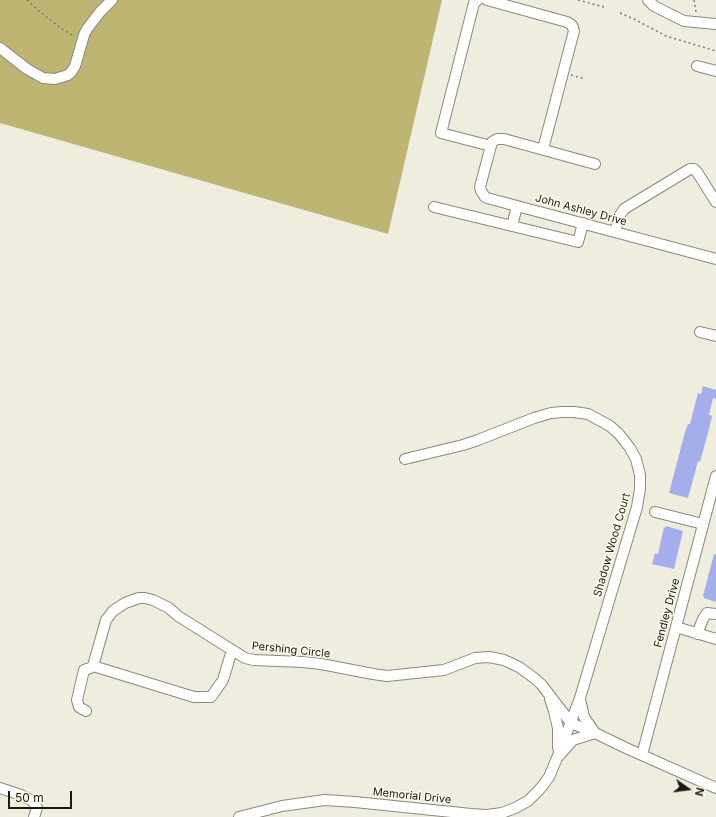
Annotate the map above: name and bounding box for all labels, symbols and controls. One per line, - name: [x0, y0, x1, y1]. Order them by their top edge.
- street label: John Ashley Drive: [534, 191, 628, 229]
- street label: Shadow Wood Court: [591, 492, 633, 598]
- street label: Fendley Drive: [651, 577, 683, 649]
- street label: Pershing Circle: [251, 639, 331, 661]
- north arrow: [668, 769, 708, 809]
- scale bar: [10, 783, 74, 809]
- street label: Memorial Drive: [372, 785, 452, 807]
- text: N: [692, 786, 707, 798]
- text: 50 m: [15, 790, 44, 805]

